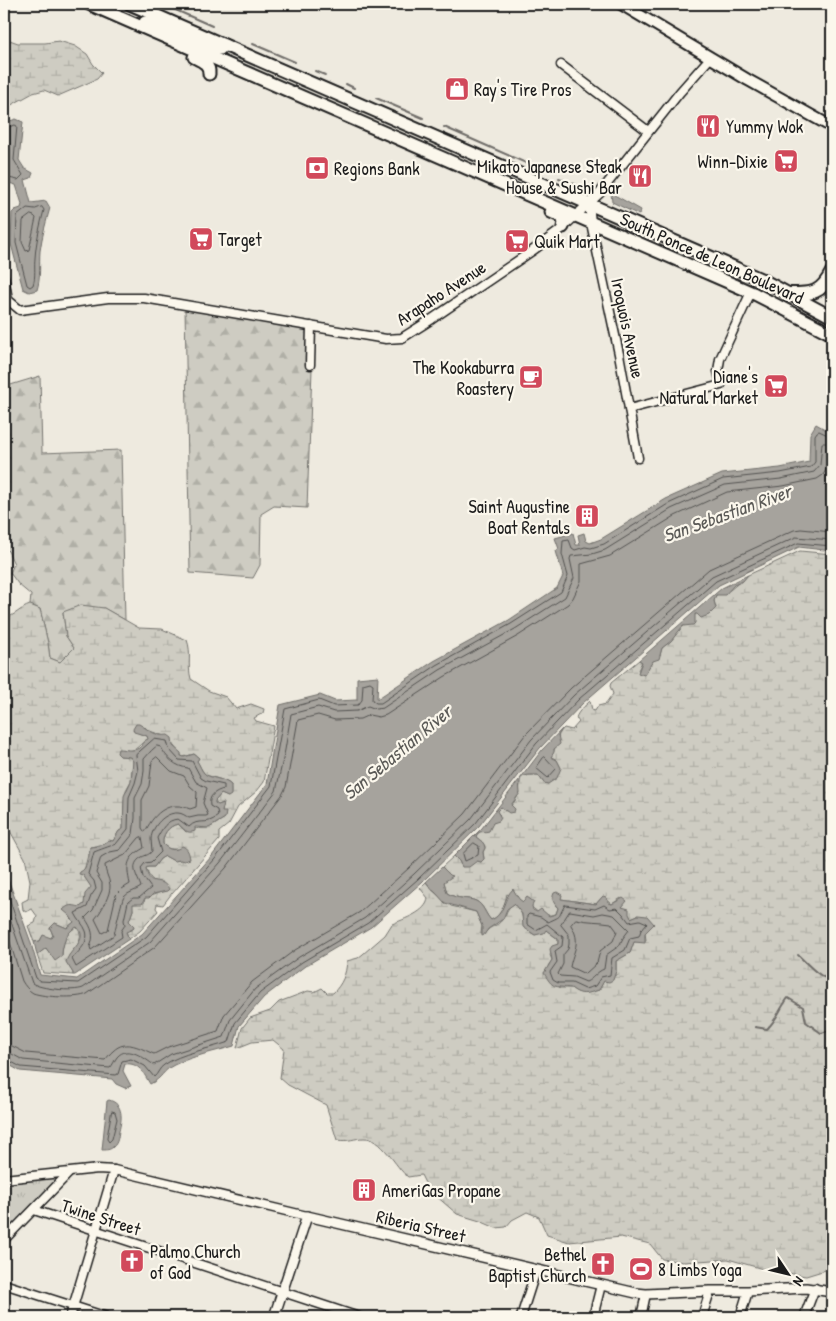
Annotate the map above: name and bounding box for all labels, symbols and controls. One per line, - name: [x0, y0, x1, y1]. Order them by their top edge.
- shop icon: Ray's Tire Pros: [444, 76, 470, 102]
- place label: Ray's Tire Pros: [474, 77, 571, 102]
- restaurant icon: Yummy Wok: [695, 113, 721, 139]
- place label: Yummy Wok: [726, 114, 804, 139]
- supermarket icon: Winn-Dixie: [773, 148, 799, 174]
- place label: Winn-Dixie: [697, 149, 768, 174]
- place label: Mikato Japanese Steak House & Sushi Bar: [477, 154, 623, 200]
- bank icon: Regions Bank: [304, 155, 330, 181]
- place label: Regions Bank: [334, 156, 420, 181]
- restaurant icon: Mikato Japanese Steak House & Sushi Bar: [627, 163, 653, 189]
- street label: South Ponce de Leon Boulevard: [616, 206, 808, 310]
- supermarket icon: Target: [188, 226, 214, 252]
- place label: Target: [218, 227, 263, 252]
- supermarket icon: Quik Mart: [504, 228, 530, 254]
- place label: Quik Mart: [534, 229, 600, 254]
- street label: Arapaho Avenue: [391, 255, 491, 331]
- street label: Iroquois Avenue: [605, 276, 651, 380]
- place label: The Kookaburra Roastery: [413, 355, 514, 401]
- cafe icon: The Kookaburra Roastery: [518, 364, 544, 390]
- place label: Diane's Natural Market: [660, 364, 759, 410]
- supermarket icon: Diane's Natural Market: [763, 373, 789, 399]
- water label: San Sebastian River: [659, 477, 797, 548]
- place label: Saint Augustine Boat Rentals: [469, 494, 570, 540]
- building icon: Saint Augustine Boat Rentals: [574, 503, 600, 529]
- water label: San Sebastian River: [337, 697, 459, 805]
- building icon: AmeriGas Propane: [351, 1177, 377, 1203]
- place label: AmeriGas Propane: [382, 1178, 501, 1203]
- street label: Twine Street: [58, 1192, 145, 1242]
- street label: Riberia Street: [374, 1204, 469, 1249]
- place label: Palmo Church of God: [150, 1239, 241, 1285]
- place label: Bethel Baptist Church: [489, 1242, 586, 1288]
- church icon: Palmo Church of God: [119, 1248, 145, 1274]
- north arrow: [764, 1248, 814, 1298]
- church icon: Bethel Baptist Church: [590, 1251, 616, 1277]
- sports icon: 8 Limbs Yoga: [628, 1256, 654, 1282]
- place label: 8 Limbs Yoga: [658, 1257, 742, 1282]
- text: N: [789, 1273, 809, 1291]

